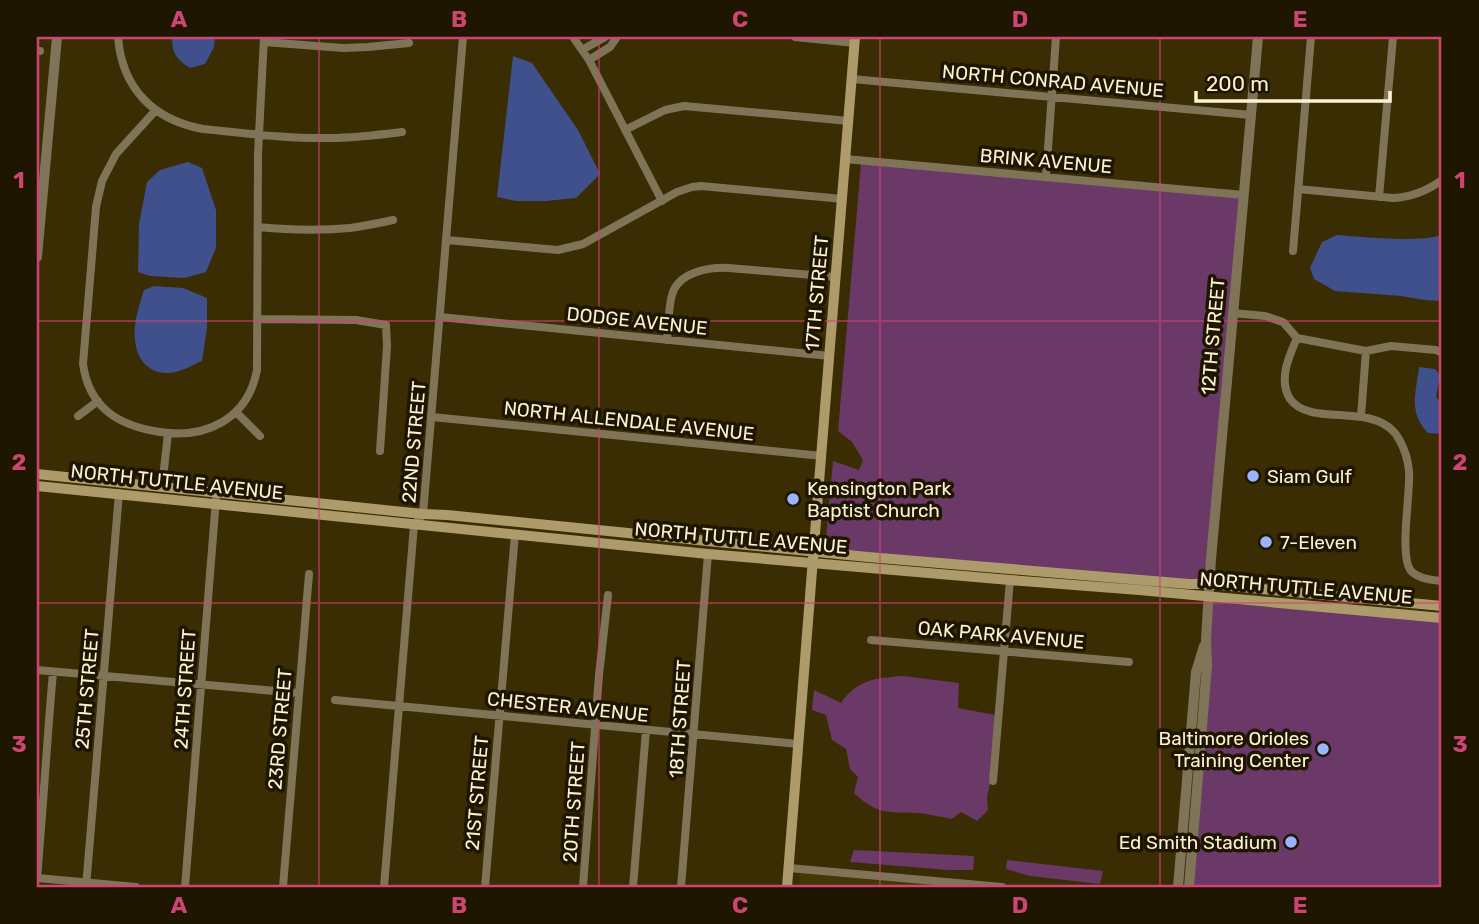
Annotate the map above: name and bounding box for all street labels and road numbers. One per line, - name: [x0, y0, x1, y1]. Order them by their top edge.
- street label: NORTH CONRAD AVENUE: [941, 60, 1165, 102]
- street label: BRINK AVENUE: [979, 144, 1113, 178]
- street label: 17TH STREET: [800, 234, 834, 352]
- street label: 12TH STREET: [1196, 276, 1230, 396]
- street label: DODGE AVENUE: [565, 302, 709, 340]
- street label: 22ND STREET: [397, 380, 431, 504]
- street label: NORTH ALLENDALE AVENUE: [503, 396, 755, 446]
- street label: NORTH TUTTLE AVENUE: [70, 459, 284, 505]
- street label: NORTH TUTTLE AVENUE: [634, 517, 848, 559]
- street label: NORTH TUTTLE AVENUE: [1199, 567, 1413, 609]
- street label: OAK PARK AVENUE: [917, 616, 1085, 654]
- street label: 25TH STREET: [70, 628, 104, 750]
- street label: 24TH STREET: [169, 628, 201, 750]
- street label: 18TH STREET: [664, 659, 696, 779]
- street label: 23RD STREET: [263, 667, 297, 791]
- street label: CHESTER AVENUE: [486, 687, 650, 727]
- street label: 21ST STREET: [461, 735, 493, 851]
- street label: 20TH STREET: [558, 741, 590, 863]

